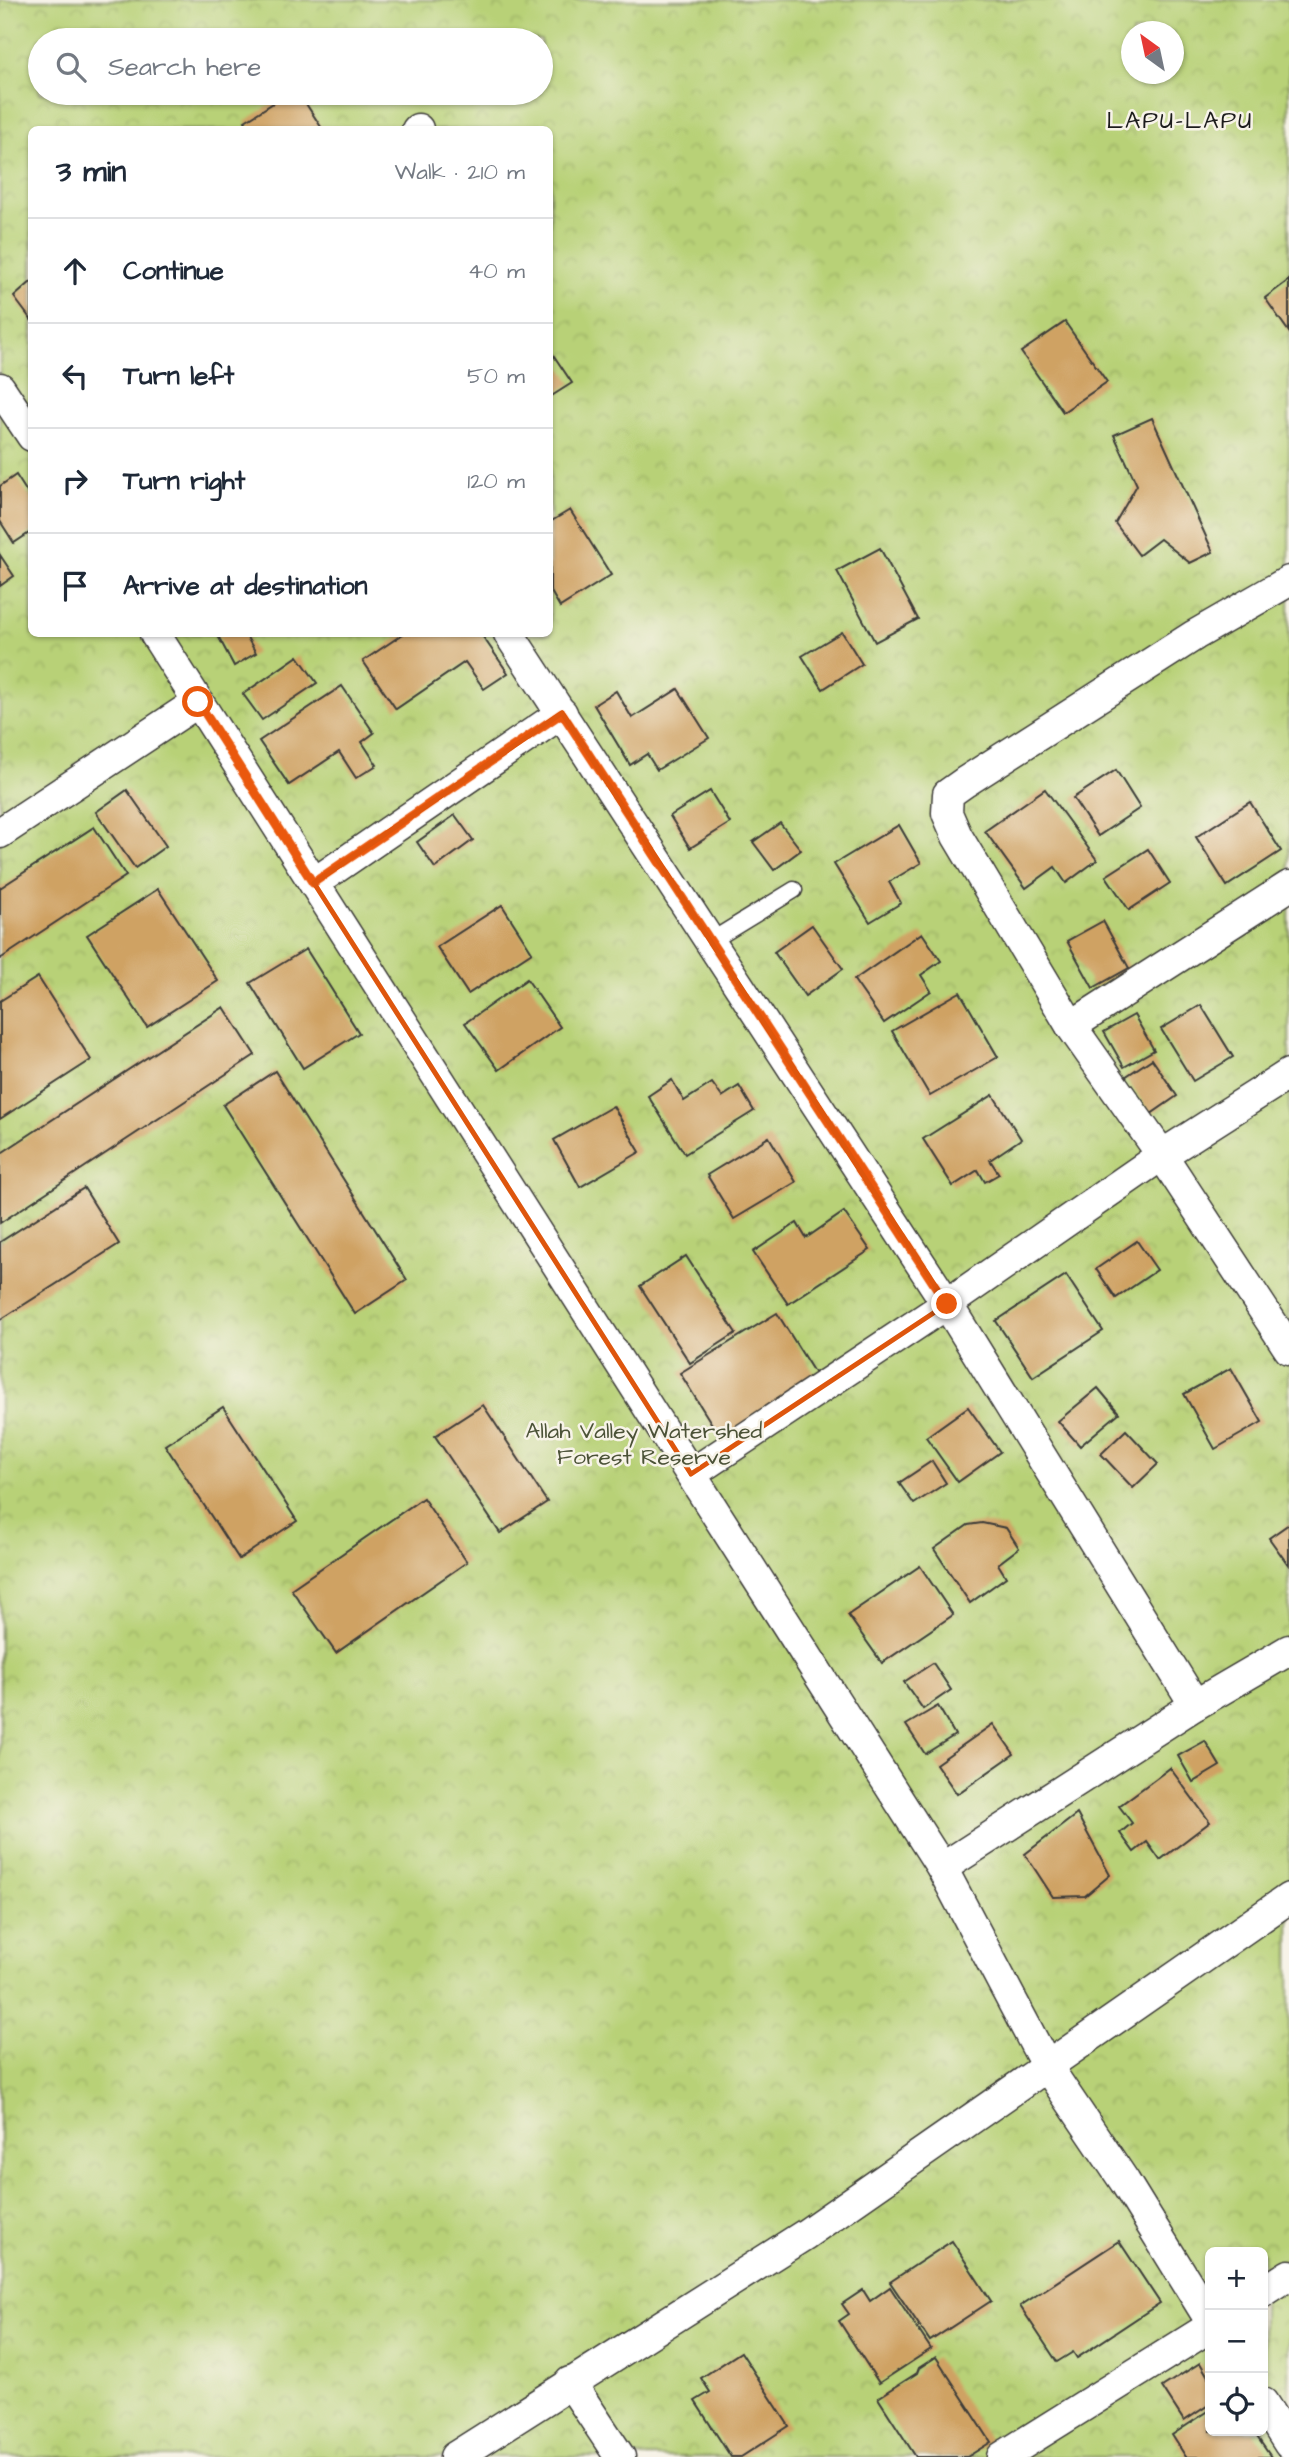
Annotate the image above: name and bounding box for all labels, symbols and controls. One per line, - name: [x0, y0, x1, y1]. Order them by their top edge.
- north arrow: [1121, 21, 1184, 84]
- search box: [28, 28, 553, 105]
- icon: search: [52, 48, 90, 86]
- text: Search here: [108, 49, 261, 85]
- district label: LAPU-LAPU: [1107, 104, 1254, 138]
- text: 3 min: [56, 151, 126, 193]
- text: Walk · 210 m: [395, 156, 525, 188]
- icon: ahead: [56, 252, 94, 290]
- text: Continue: [123, 253, 224, 289]
- text: 40 m: [468, 255, 525, 287]
- icon: left: [56, 357, 94, 395]
- text: Turn left: [123, 358, 234, 394]
- text: 50 m: [467, 360, 525, 392]
- icon: right: [56, 462, 94, 500]
- text: Turn right: [123, 463, 245, 499]
- text: 120 m: [467, 465, 525, 497]
- icon: arrive: [56, 567, 94, 605]
- text: Arrive at destination: [123, 568, 368, 604]
- route start: [182, 686, 213, 717]
- route end: [931, 1288, 962, 1319]
- park label: Allah Valley Watershed Forest Reserve: [526, 1415, 763, 1473]
- map controls: [1205, 2247, 1268, 2436]
- button: +: [1205, 2247, 1268, 2310]
- button: −: [1205, 2310, 1268, 2373]
- button: locate: [1205, 2373, 1268, 2436]

